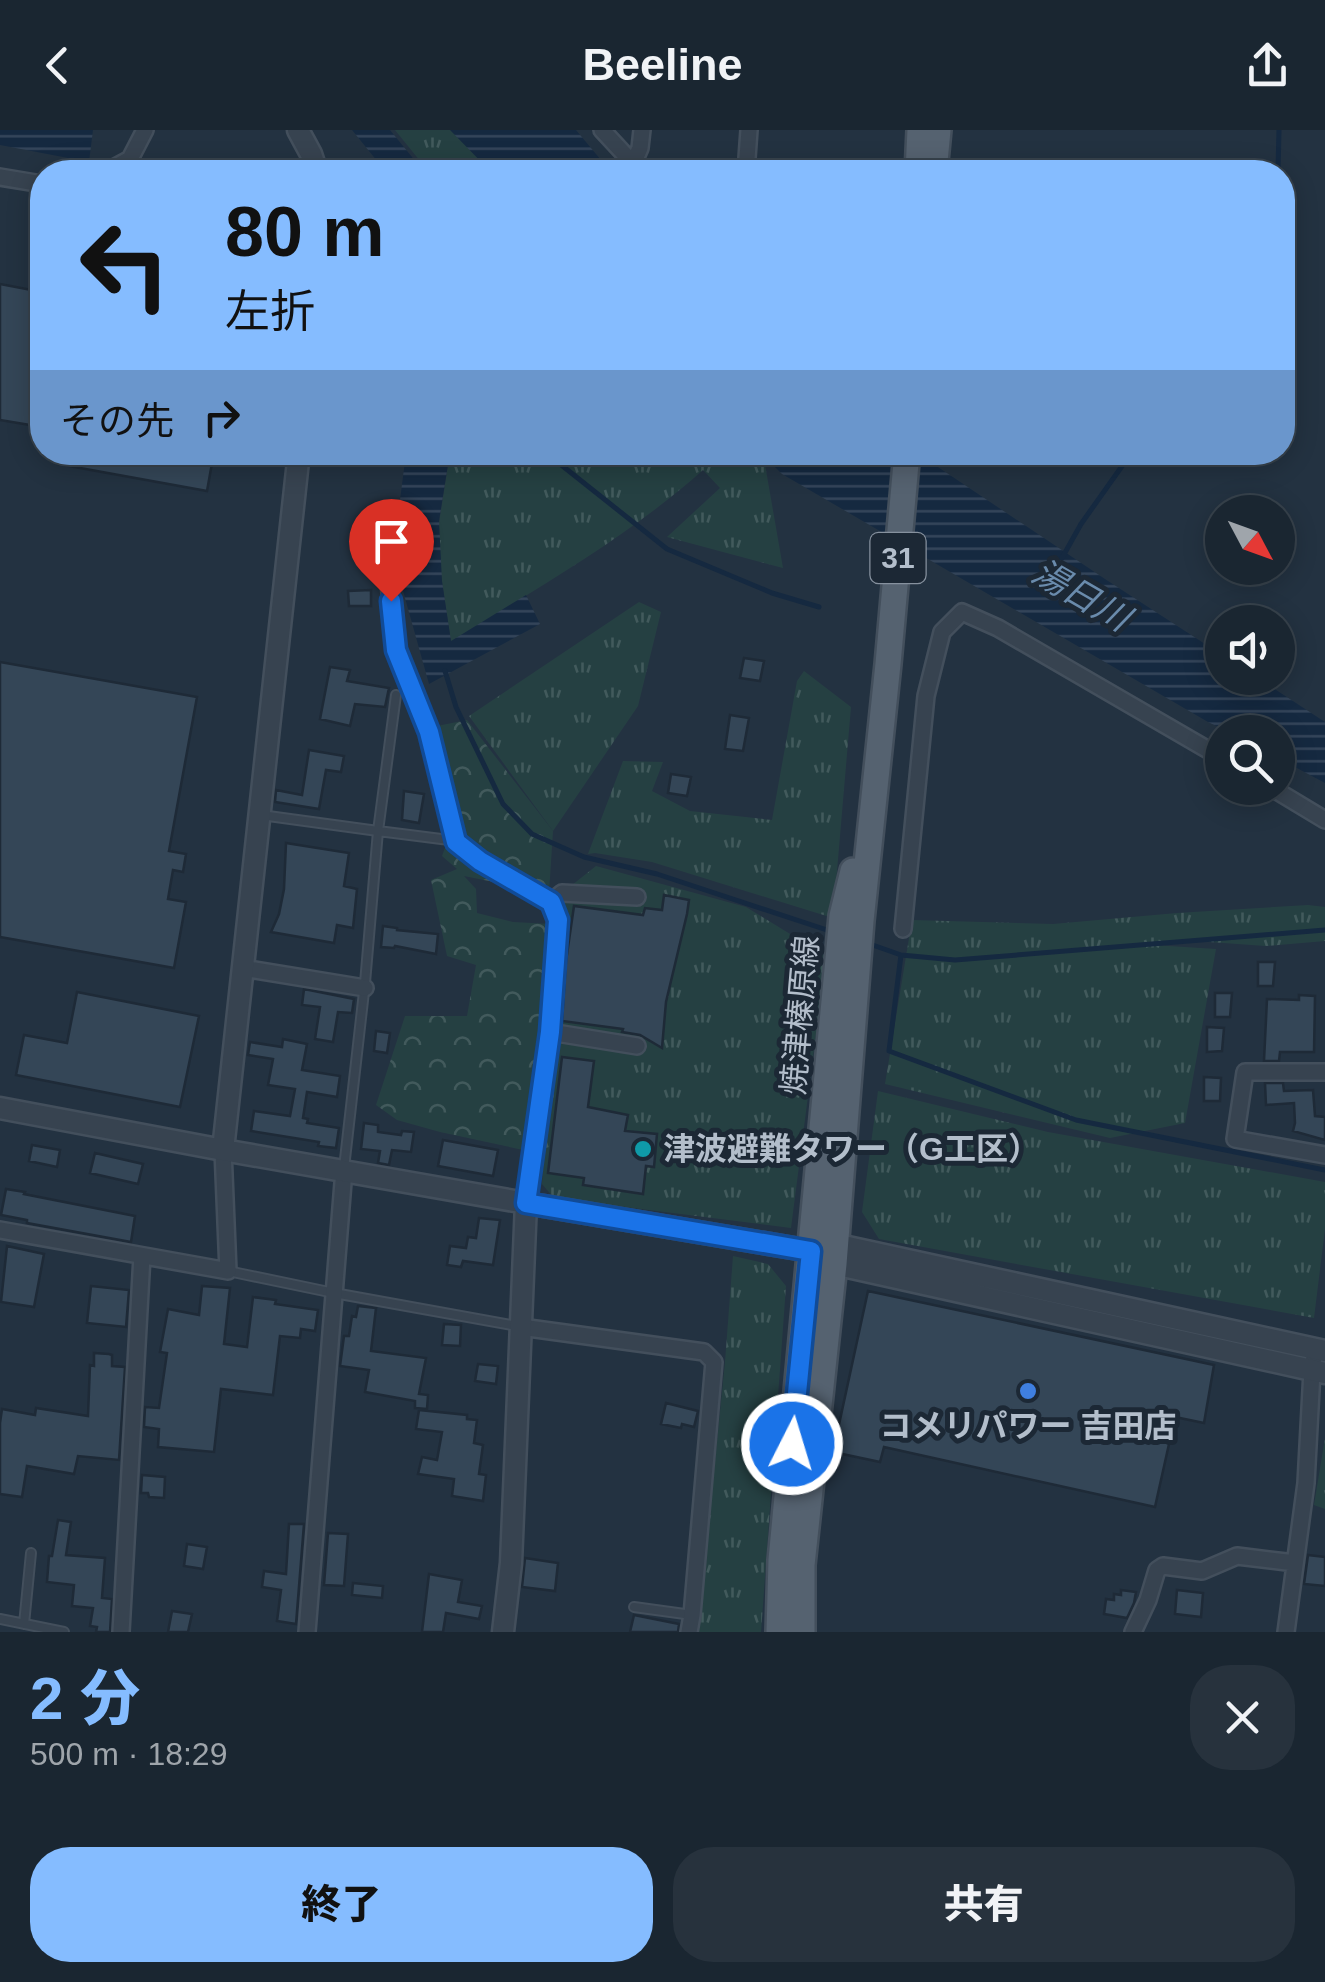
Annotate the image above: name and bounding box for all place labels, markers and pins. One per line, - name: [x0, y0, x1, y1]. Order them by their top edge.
- pin: [349, 499, 434, 602]
- place label: 津波避難タワー（G工区）: [663, 1131, 1040, 1167]
- marker: 津波避難タワー（G工区）: [632, 1138, 654, 1160]
- marker: コメリパワー 吉田店: [1017, 1380, 1039, 1402]
- place label: コメリパワー 吉田店: [880, 1408, 1176, 1444]

